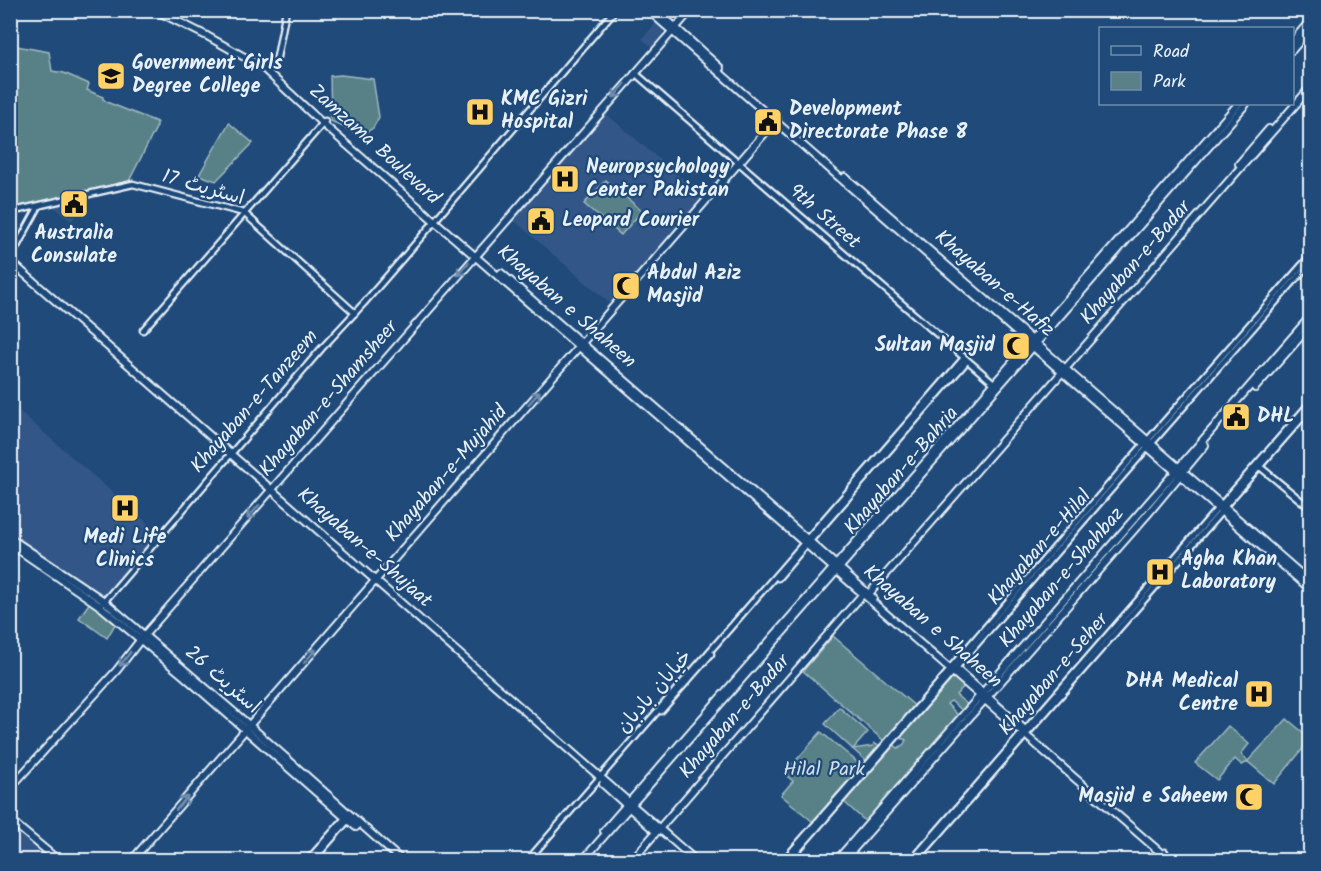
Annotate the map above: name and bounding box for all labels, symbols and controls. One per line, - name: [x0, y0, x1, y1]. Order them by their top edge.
- legend: [1099, 27, 1294, 105]
- text: Road: [1153, 38, 1190, 67]
- place label: Government Girls Degree College: [132, 48, 283, 103]
- school or university icon: Government Girls Degree College: [95, 60, 127, 92]
- text: Park: [1153, 68, 1186, 97]
- street label: Zamzama Boulevard: [301, 77, 448, 214]
- one-way arrow: [613, 83, 626, 99]
- place label: KMC Gizri Hospital: [501, 84, 588, 139]
- place label: Development Directorate Phase 8: [789, 94, 968, 149]
- hospital icon: KMC Gizri Hospital: [464, 96, 496, 128]
- public building icon: Development Directorate Phase 8: [752, 106, 784, 138]
- place label: Neuropsychology Center Pakistan: [586, 152, 730, 207]
- street label: اسٹریٹ 17: [158, 161, 248, 215]
- hospital icon: Neuropsychology Center Pakistan: [549, 163, 581, 195]
- street label: 9th Street: [781, 176, 868, 258]
- public building icon: Australia Consulate: [58, 188, 90, 220]
- street label: Khayaban-e-Badar: [1073, 192, 1200, 333]
- public building icon: Leopard Courier: [525, 205, 557, 237]
- place label: Leopard Courier: [562, 205, 700, 237]
- place label: Australia Consulate: [31, 218, 117, 273]
- street label: Khayaban-e-Hafiz: [927, 222, 1062, 346]
- street label: Khayaban e Shaheen: [489, 237, 643, 377]
- place label: Abdul Aziz Masjid: [647, 258, 741, 313]
- one-way arrow: [456, 261, 470, 276]
- mosque icon: Abdul Aziz Masjid: [610, 270, 642, 302]
- street label: Khayaban-e-Shamsheer: [252, 312, 407, 485]
- street label: Khayaban-e-Tanzeem: [183, 323, 327, 481]
- place label: Sultan Masjid: [875, 330, 996, 362]
- mosque icon: Sultan Masjid: [1000, 330, 1032, 362]
- one-way arrow: [528, 390, 541, 406]
- street label: Khayaban-e-Mujahid: [378, 397, 517, 550]
- street label: Khayaban-e-Bahria: [837, 399, 967, 543]
- public building icon: DHL: [1220, 401, 1252, 433]
- place label: DHL: [1257, 401, 1294, 433]
- street label: Khayaban-e-Shujaat: [289, 480, 439, 616]
- street label: Khayaban-e-Hilal: [980, 482, 1100, 614]
- hospital icon: Medi Life Clinics: [109, 492, 141, 524]
- street label: Khayaban-e-Shahbaz: [991, 500, 1133, 656]
- one-way arrow: [246, 504, 260, 519]
- place label: Medi Life Clinics: [83, 522, 167, 577]
- place label: Agha Khan Laboratory: [1181, 544, 1277, 599]
- hospital icon: Agha Khan Laboratory: [1144, 556, 1176, 588]
- street label: Khayaban e Shaheen: [855, 557, 1009, 697]
- street label: Khayaban-e-Seher: [991, 605, 1118, 744]
- street label: اسٹریٹ 26: [177, 638, 267, 722]
- street label: خیابان بادبان: [609, 643, 701, 741]
- street label: Khayaban-e-Badar: [672, 646, 799, 787]
- one-way arrow: [303, 649, 317, 664]
- one-way arrow: [119, 651, 132, 667]
- place label: DHA Medical Centre: [1125, 666, 1239, 721]
- hospital icon: DHA Medical Centre: [1243, 678, 1275, 710]
- park label: Hilal Park: [783, 754, 865, 786]
- place label: Masjid e Saheem: [1079, 781, 1228, 813]
- mosque icon: Masjid e Saheem: [1233, 781, 1265, 813]
- one-way arrow: [175, 796, 189, 811]

